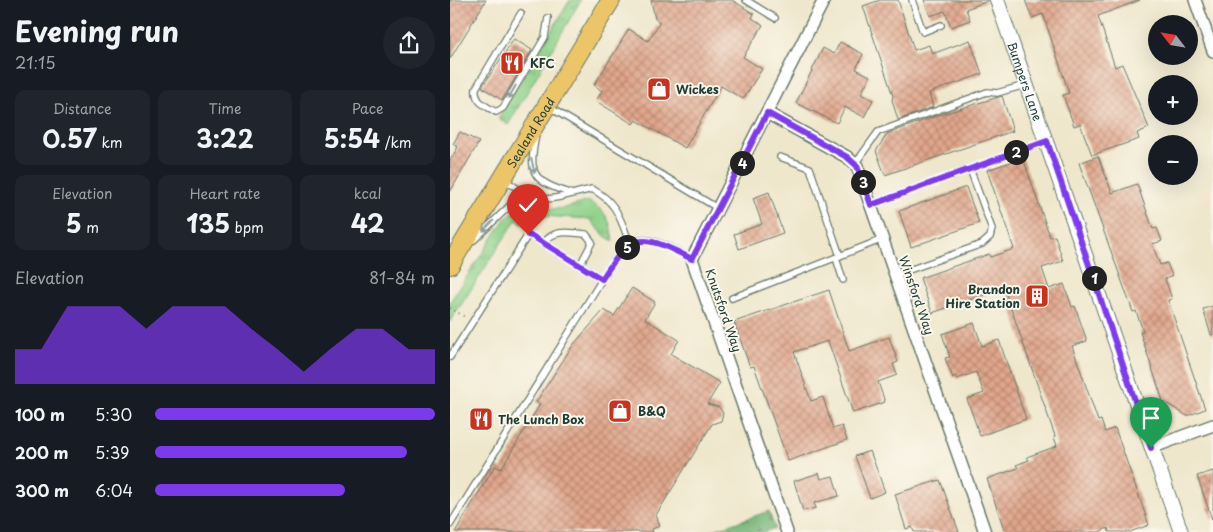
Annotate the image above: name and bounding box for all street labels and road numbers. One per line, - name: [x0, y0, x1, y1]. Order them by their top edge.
- street label: Bumpers Lane: [1003, 39, 1047, 123]
- street label: Sealand Road: [502, 94, 559, 171]
- street label: Winsford Way: [895, 253, 939, 337]
- street label: Knutsford Way: [701, 266, 747, 354]

